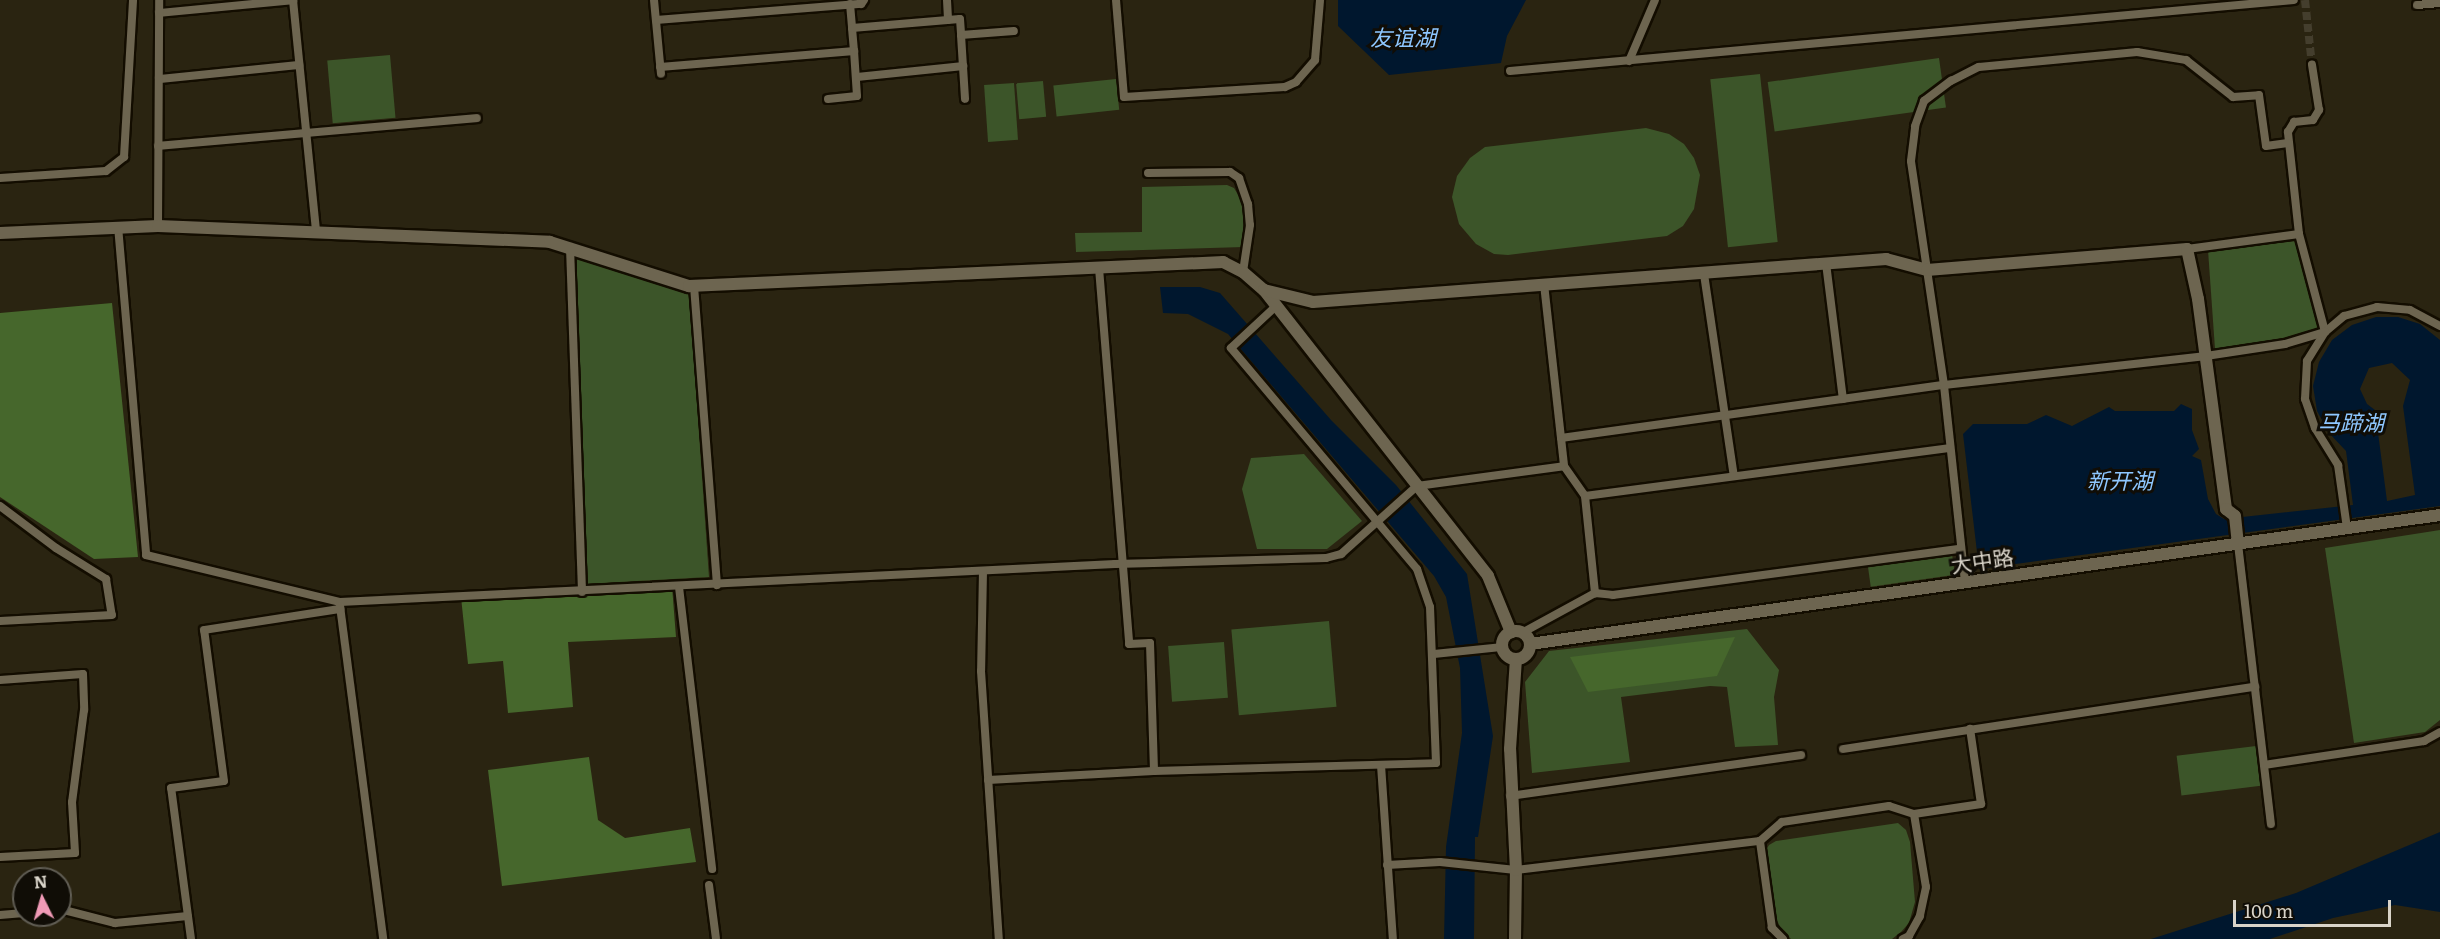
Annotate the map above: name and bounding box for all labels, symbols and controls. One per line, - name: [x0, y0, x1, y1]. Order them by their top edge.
- water label: 友谊湖: [1370, 24, 1436, 50]
- water label: 马蹄湖: [2318, 409, 2384, 435]
- water label: 新开湖: [2087, 467, 2153, 493]
- street label: 大中路: [1949, 543, 2015, 577]
- north arrow: [12, 867, 72, 927]
- text: N: [33, 869, 48, 894]
- scale bar: [2236, 888, 2394, 926]
- text: 100 m: [2244, 897, 2293, 924]

